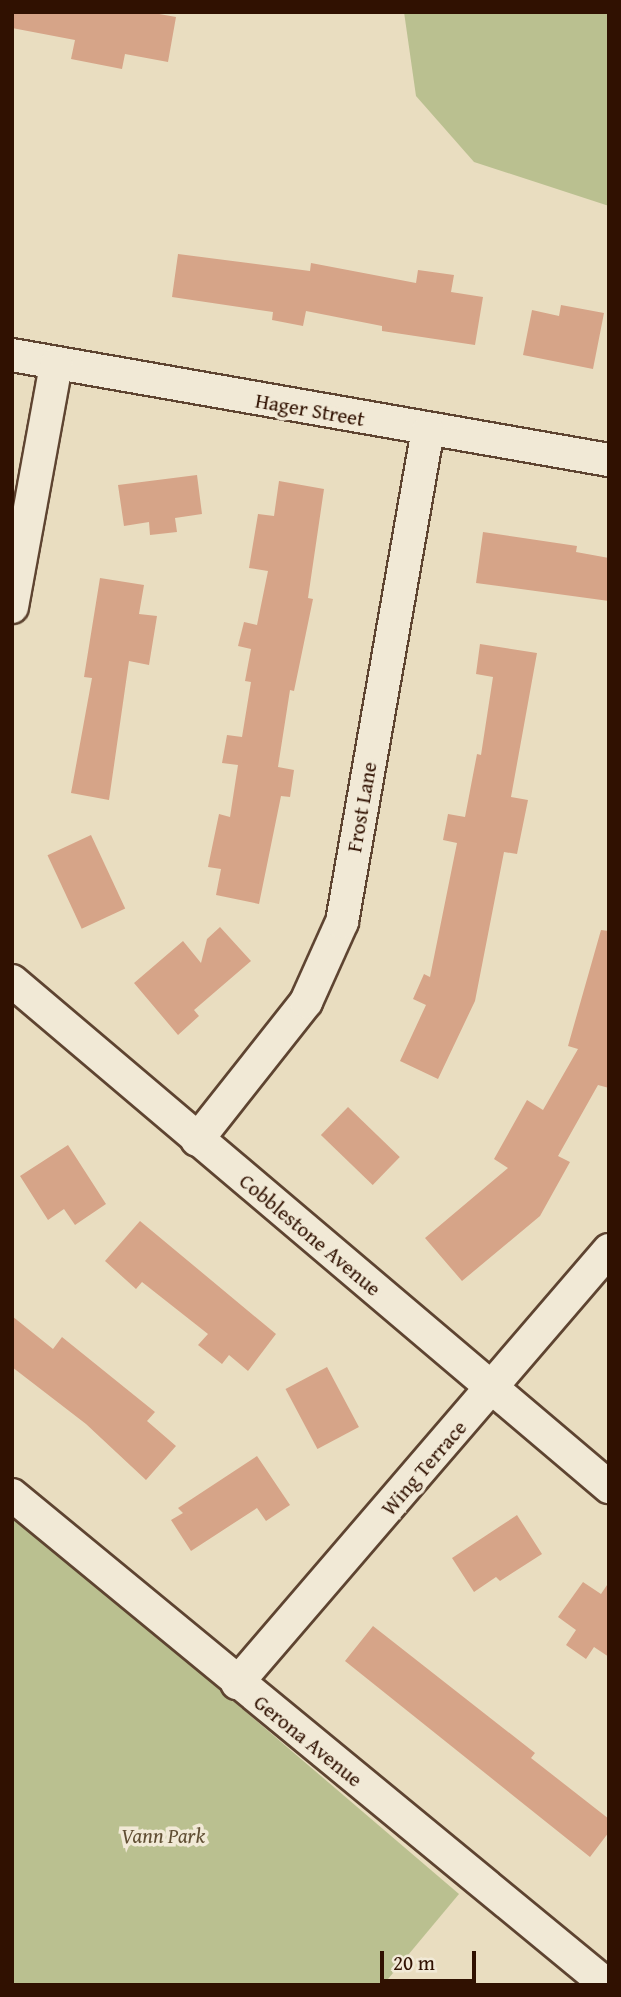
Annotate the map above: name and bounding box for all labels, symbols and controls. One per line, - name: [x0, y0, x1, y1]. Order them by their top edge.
- street label: Hager Street: [253, 388, 367, 432]
- street label: Frost Lane: [342, 760, 382, 854]
- street label: Cobblestone Avenue: [234, 1168, 386, 1302]
- street label: Wing Terrace: [376, 1415, 472, 1521]
- street label: Gerona Avenue: [249, 1690, 367, 1792]
- park label: Vann Park: [121, 1823, 205, 1849]
- scale bar: [383, 1938, 479, 1982]
- text: 20 m: [393, 1947, 435, 1978]

